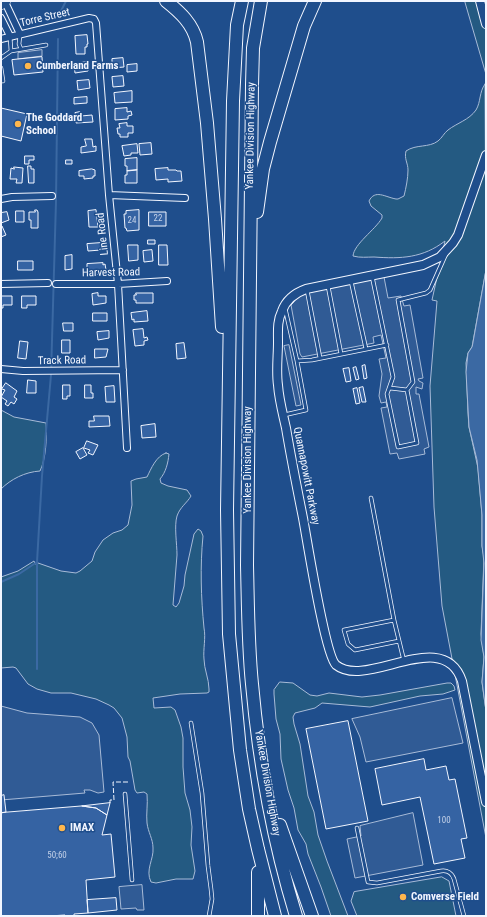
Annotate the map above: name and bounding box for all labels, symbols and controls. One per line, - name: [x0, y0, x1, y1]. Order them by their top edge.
- street label: Torre Street: [19, 6, 71, 30]
- place label: Cumberland Farms: [36, 59, 119, 73]
- marker: Cumberland Farms: [23, 61, 33, 71]
- street label: Yankee Division Highway: [243, 82, 259, 190]
- place label: The Goddard School: [26, 111, 82, 137]
- marker: The Goddard School: [13, 119, 23, 129]
- street label: Line Road: [94, 212, 112, 256]
- house number: 22: [154, 214, 162, 224]
- house number: 24: [128, 216, 136, 226]
- street label: Harvest Road: [82, 266, 140, 280]
- street label: Track Road: [38, 354, 86, 368]
- street label: Yankee Division Highway: [241, 406, 255, 514]
- street label: Quannapowitt Parkway: [290, 426, 322, 526]
- street label: Yankee Division Highway: [251, 729, 283, 837]
- house number: 100: [437, 816, 451, 826]
- place label: IMAX: [70, 821, 94, 835]
- marker: IMAX: [57, 823, 67, 833]
- house number: 50;60: [47, 851, 67, 861]
- place label: Comverse Field: [411, 890, 479, 904]
- marker: Comverse Field: [398, 892, 408, 902]

